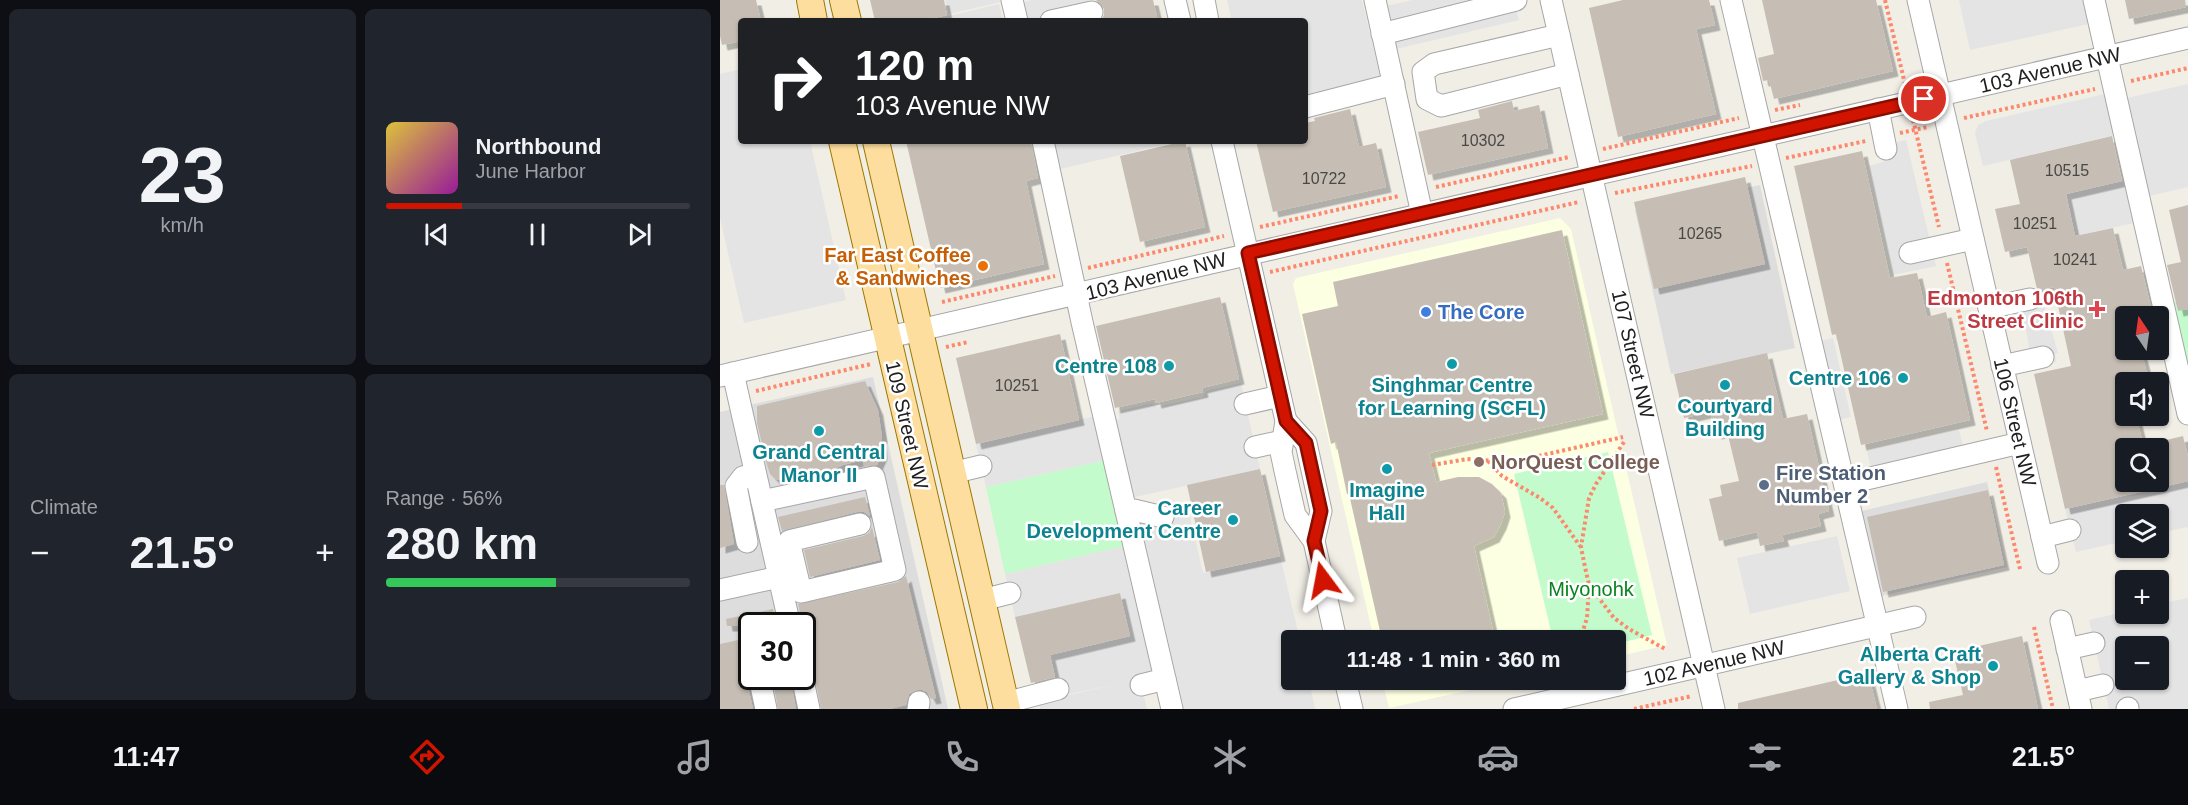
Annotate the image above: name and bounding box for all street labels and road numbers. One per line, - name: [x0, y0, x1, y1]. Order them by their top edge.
- street label: 103 Avenue NW: [1977, 43, 2123, 97]
- street label: 103 Avenue NW: [1083, 248, 1229, 304]
- street label: 107 Street NW: [1608, 288, 1658, 420]
- street label: 106 Street NW: [1990, 356, 2040, 488]
- street label: 109 Street NW: [882, 359, 932, 491]
- street label: 102 Avenue NW: [1641, 636, 1787, 690]

